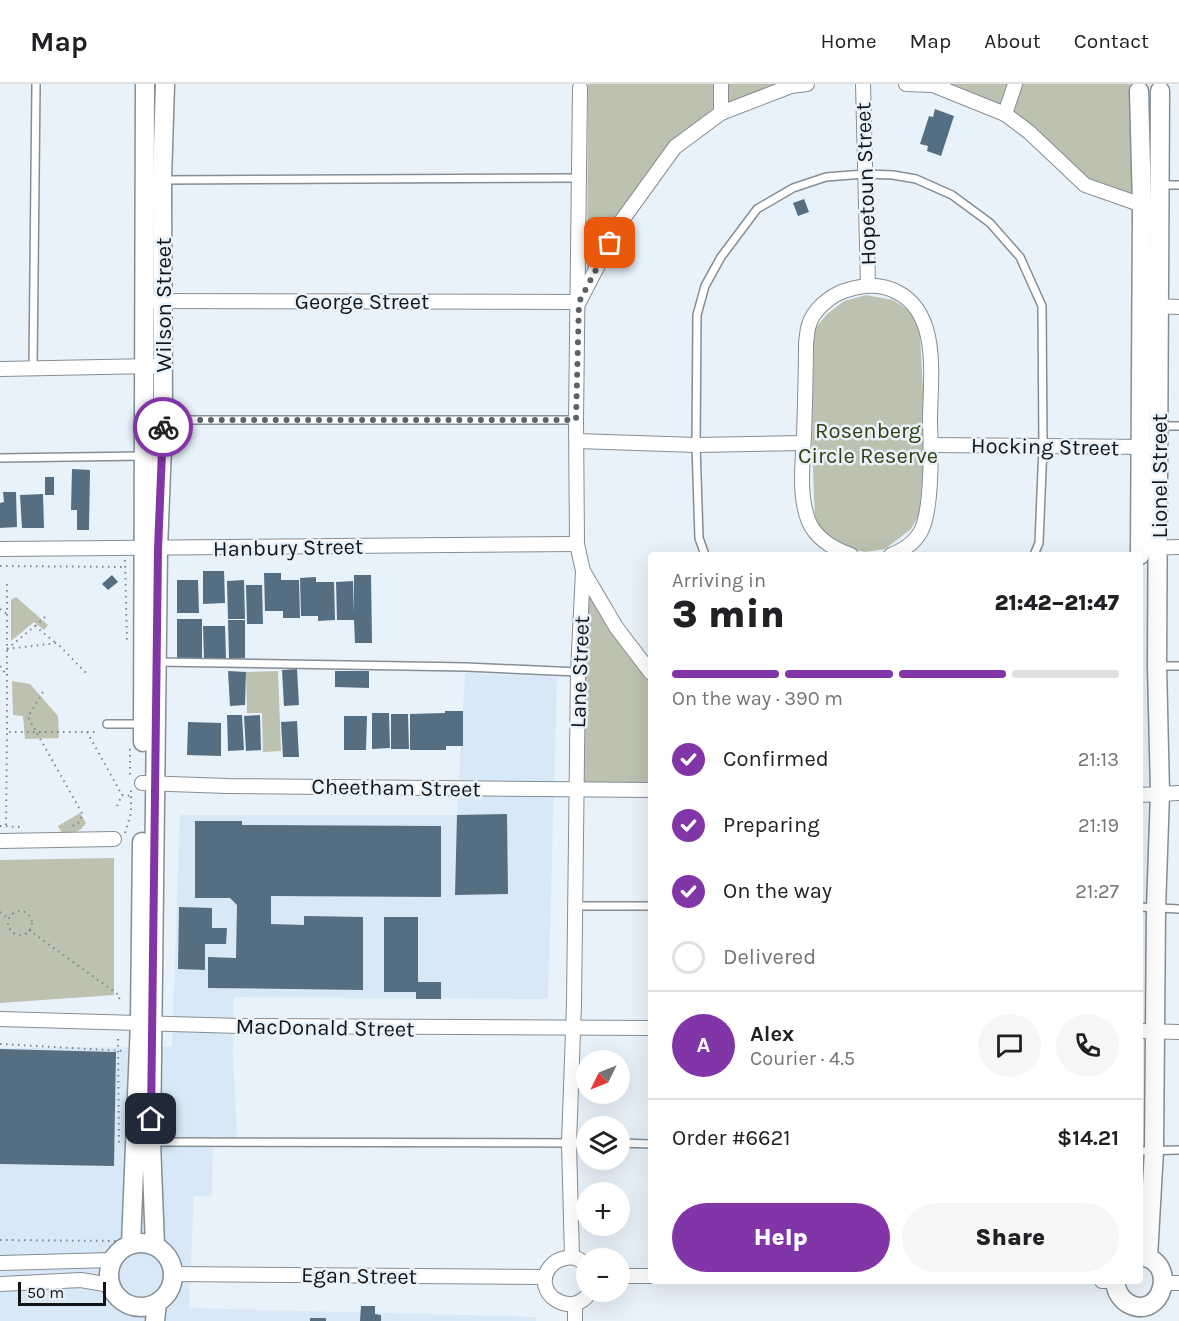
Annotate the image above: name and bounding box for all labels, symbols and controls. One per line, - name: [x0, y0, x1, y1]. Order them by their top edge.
- text: Map: [30, 25, 88, 58]
- text: Home: [821, 29, 877, 53]
- text: Map: [910, 29, 951, 53]
- text: About: [984, 29, 1041, 53]
- text: Contact: [1074, 29, 1149, 53]
- street label: Hopetoun Street: [850, 102, 882, 266]
- pin: [584, 217, 635, 268]
- icon: bag: [593, 226, 626, 259]
- street label: Wilson Street: [151, 238, 177, 372]
- street label: George Street: [295, 289, 429, 315]
- courier: [133, 397, 193, 457]
- icon: bike: [147, 411, 180, 444]
- street label: Lionel Street: [1147, 413, 1173, 539]
- park label: Rosenberg Circle Reserve: [798, 418, 938, 469]
- street label: Hocking Street: [971, 433, 1119, 461]
- street label: Hanbury Street: [213, 534, 363, 562]
- text: Arriving in: [672, 569, 766, 592]
- text: 21:42–21:47: [995, 590, 1119, 616]
- text: 3 min: [672, 591, 785, 637]
- street label: Lane Street: [565, 615, 595, 729]
- text: On the way · 390 m: [672, 687, 843, 710]
- icon: check: [672, 743, 705, 776]
- text: Confirmed: [723, 746, 829, 772]
- text: 21:13: [1078, 748, 1119, 771]
- street label: Cheetham Street: [311, 774, 481, 802]
- icon: check: [672, 809, 705, 842]
- text: Preparing: [723, 812, 820, 838]
- text: 21:19: [1078, 814, 1119, 837]
- icon: check: [672, 875, 705, 908]
- text: On the way: [723, 878, 832, 904]
- text: 21:27: [1075, 880, 1119, 903]
- text: Delivered: [723, 944, 816, 970]
- street label: MacDonald Street: [235, 1013, 415, 1043]
- button: chat: [978, 1014, 1041, 1077]
- button: phone: [1056, 1014, 1119, 1077]
- text: Alex: [750, 1021, 794, 1047]
- text: A: [697, 1032, 710, 1058]
- text: Courier · 4.5: [750, 1047, 855, 1070]
- north arrow: [576, 1050, 630, 1104]
- map controls: [576, 1050, 630, 1302]
- pin: [125, 1093, 176, 1144]
- icon: home: [134, 1102, 167, 1135]
- button: layers: [576, 1116, 630, 1170]
- text: Order #6621: [672, 1125, 791, 1151]
- text: $14.21: [1057, 1125, 1119, 1151]
- button: +: [576, 1182, 630, 1236]
- button: Help: [672, 1203, 890, 1272]
- button: Share: [902, 1203, 1119, 1272]
- button: −: [576, 1248, 630, 1302]
- street label: Egan Street: [301, 1262, 417, 1290]
- scale bar: [18, 1279, 106, 1306]
- text: 50 m: [27, 1283, 64, 1302]

